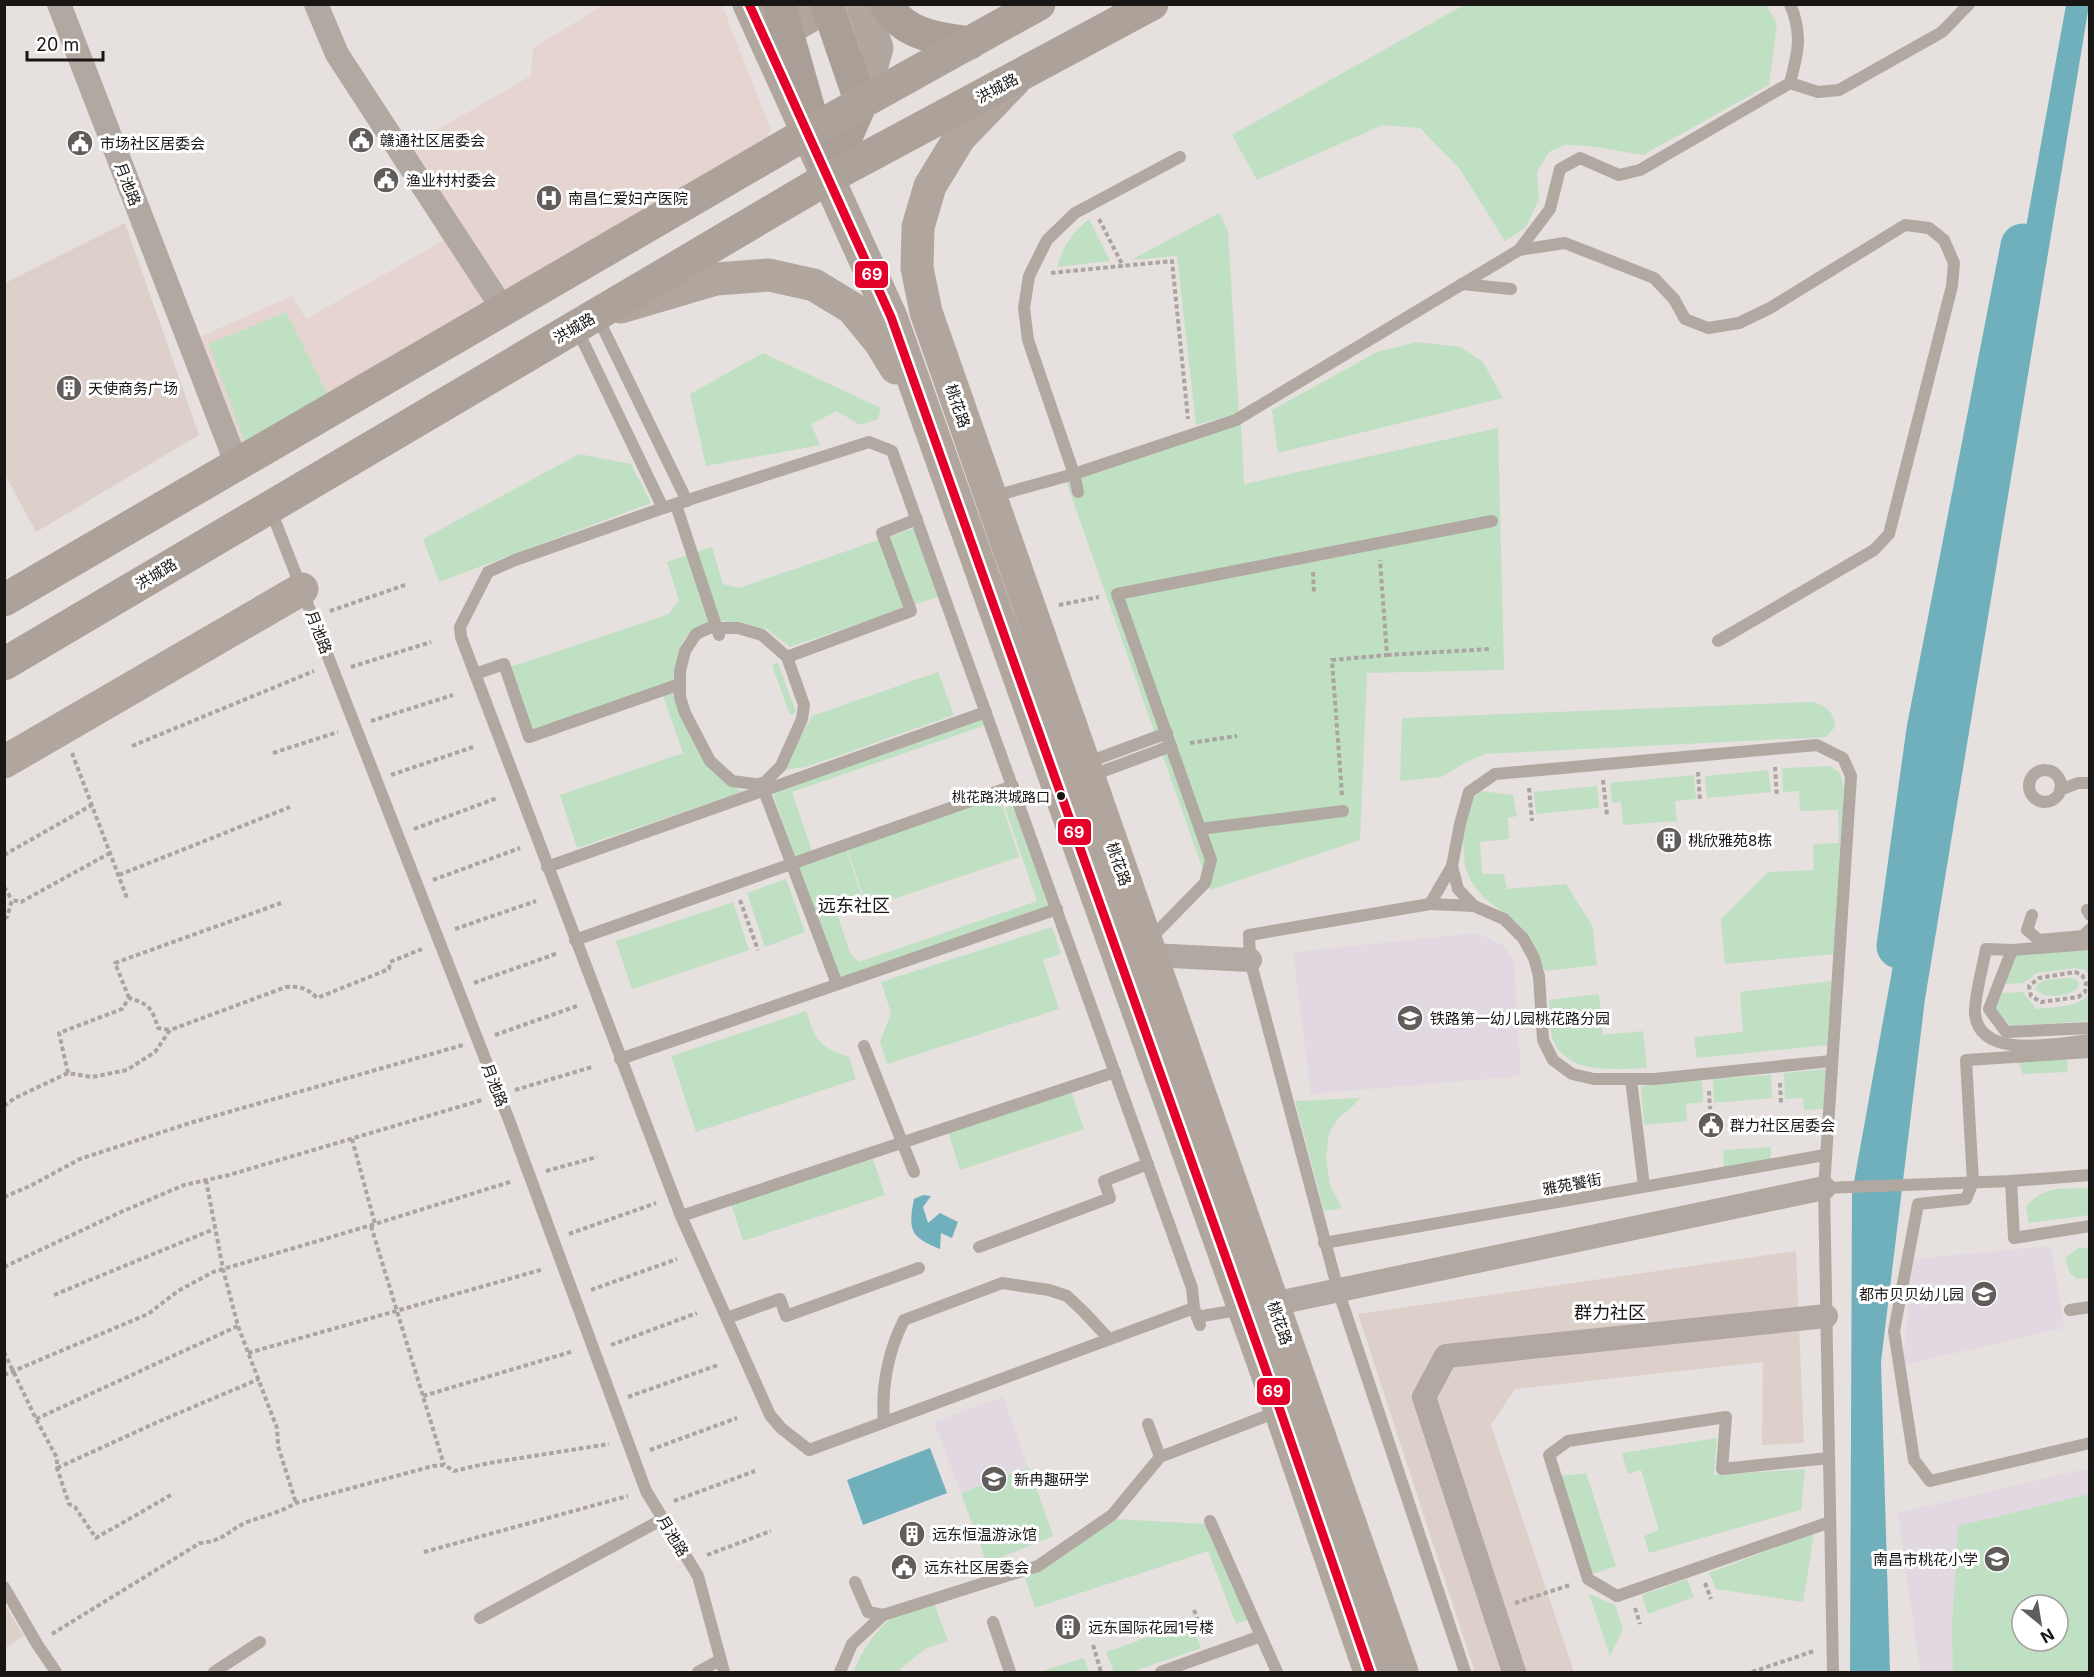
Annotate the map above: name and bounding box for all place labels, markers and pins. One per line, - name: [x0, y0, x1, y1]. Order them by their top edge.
- public building icon: 赣通社区居委会: [346, 125, 376, 155]
- public building icon: 市场社区居委会: [65, 128, 95, 158]
- place label: 赣通社区居委会: [380, 131, 485, 150]
- place label: 市场社区居委会: [100, 134, 205, 153]
- public building icon: 渔业村村委会: [371, 165, 401, 195]
- place label: 渔业村村委会: [406, 171, 496, 190]
- hospital icon: 南昌仁爱妇产医院: [534, 183, 564, 213]
- place label: 南昌仁爱妇产医院: [568, 189, 688, 208]
- building icon: 天使商务广场: [54, 373, 84, 403]
- place label: 天使商务广场: [88, 379, 178, 398]
- place label: 桃花路洪城路口: [952, 788, 1050, 805]
- marker: 桃花路洪城路口: [1055, 790, 1067, 802]
- building icon: 桃欣雅苑8栋: [1654, 825, 1684, 855]
- place label: 桃欣雅苑8栋: [1688, 831, 1772, 850]
- school or university icon: 铁路第一幼儿园桃花路分园: [1395, 1003, 1425, 1033]
- place label: 铁路第一幼儿园桃花路分园: [1430, 1009, 1610, 1028]
- public building icon: 群力社区居委会: [1696, 1110, 1726, 1140]
- place label: 群力社区居委会: [1730, 1116, 1835, 1135]
- school or university icon: 都市贝贝幼儿园: [1969, 1279, 1999, 1309]
- place label: 都市贝贝幼儿园: [1859, 1285, 1964, 1304]
- school or university icon: 新冉趣研学: [979, 1464, 1009, 1494]
- place label: 新冉趣研学: [1014, 1470, 1089, 1489]
- building icon: 远东恒温游泳馆: [897, 1519, 927, 1549]
- place label: 远东恒温游泳馆: [932, 1525, 1037, 1544]
- school or university icon: 南昌市桃花小学: [1982, 1544, 2012, 1574]
- place label: 南昌市桃花小学: [1873, 1550, 1978, 1569]
- public building icon: 远东社区居委会: [889, 1552, 919, 1582]
- place label: 远东社区居委会: [924, 1558, 1029, 1577]
- building icon: 远东国际花园1号楼: [1053, 1612, 1083, 1642]
- place label: 远东国际花园1号楼: [1088, 1618, 1214, 1637]

